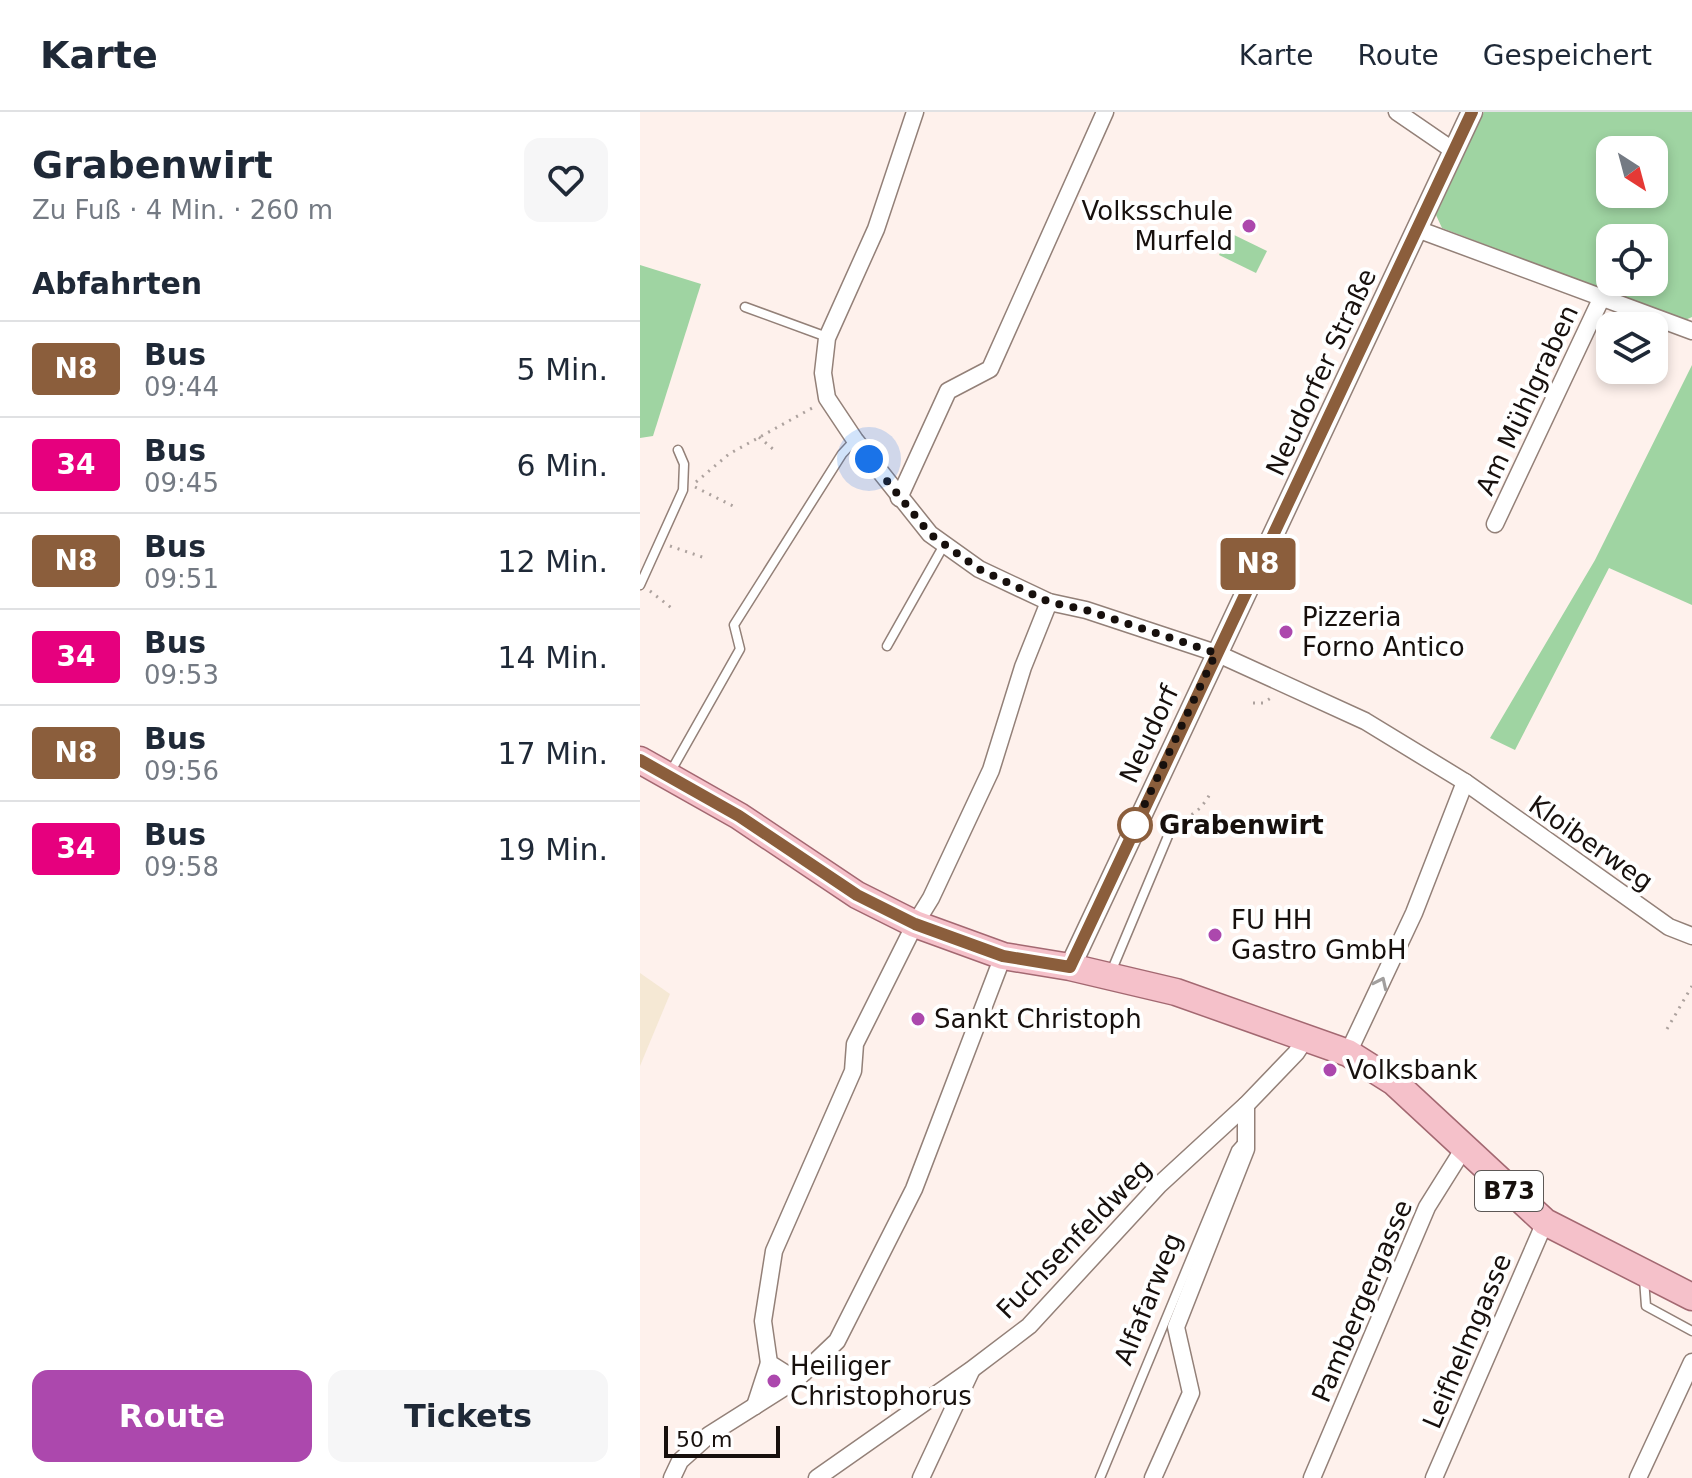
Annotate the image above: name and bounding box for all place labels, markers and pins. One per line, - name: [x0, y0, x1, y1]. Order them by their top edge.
- place label: Volksschule Murfeld: [1081, 196, 1233, 256]
- marker: Volksschule Murfeld: [1240, 217, 1258, 235]
- place label: Pizzeria Forno Antico: [1302, 602, 1465, 662]
- marker: Pizzeria Forno Antico: [1277, 623, 1295, 641]
- marker: Grabenwirt: [1118, 808, 1152, 842]
- place label: Grabenwirt: [1159, 810, 1324, 840]
- place label: FU HH Gastro GmbH: [1231, 905, 1407, 965]
- marker: FU HH Gastro GmbH: [1206, 926, 1224, 944]
- place label: Sankt Christoph: [934, 1004, 1142, 1034]
- marker: Sankt Christoph: [909, 1010, 927, 1028]
- place label: Volksbank: [1346, 1055, 1477, 1085]
- marker: Volksbank: [1321, 1061, 1339, 1079]
- place label: Heiliger Christophorus: [790, 1351, 972, 1411]
- marker: Heiliger Christophorus: [765, 1372, 783, 1390]

